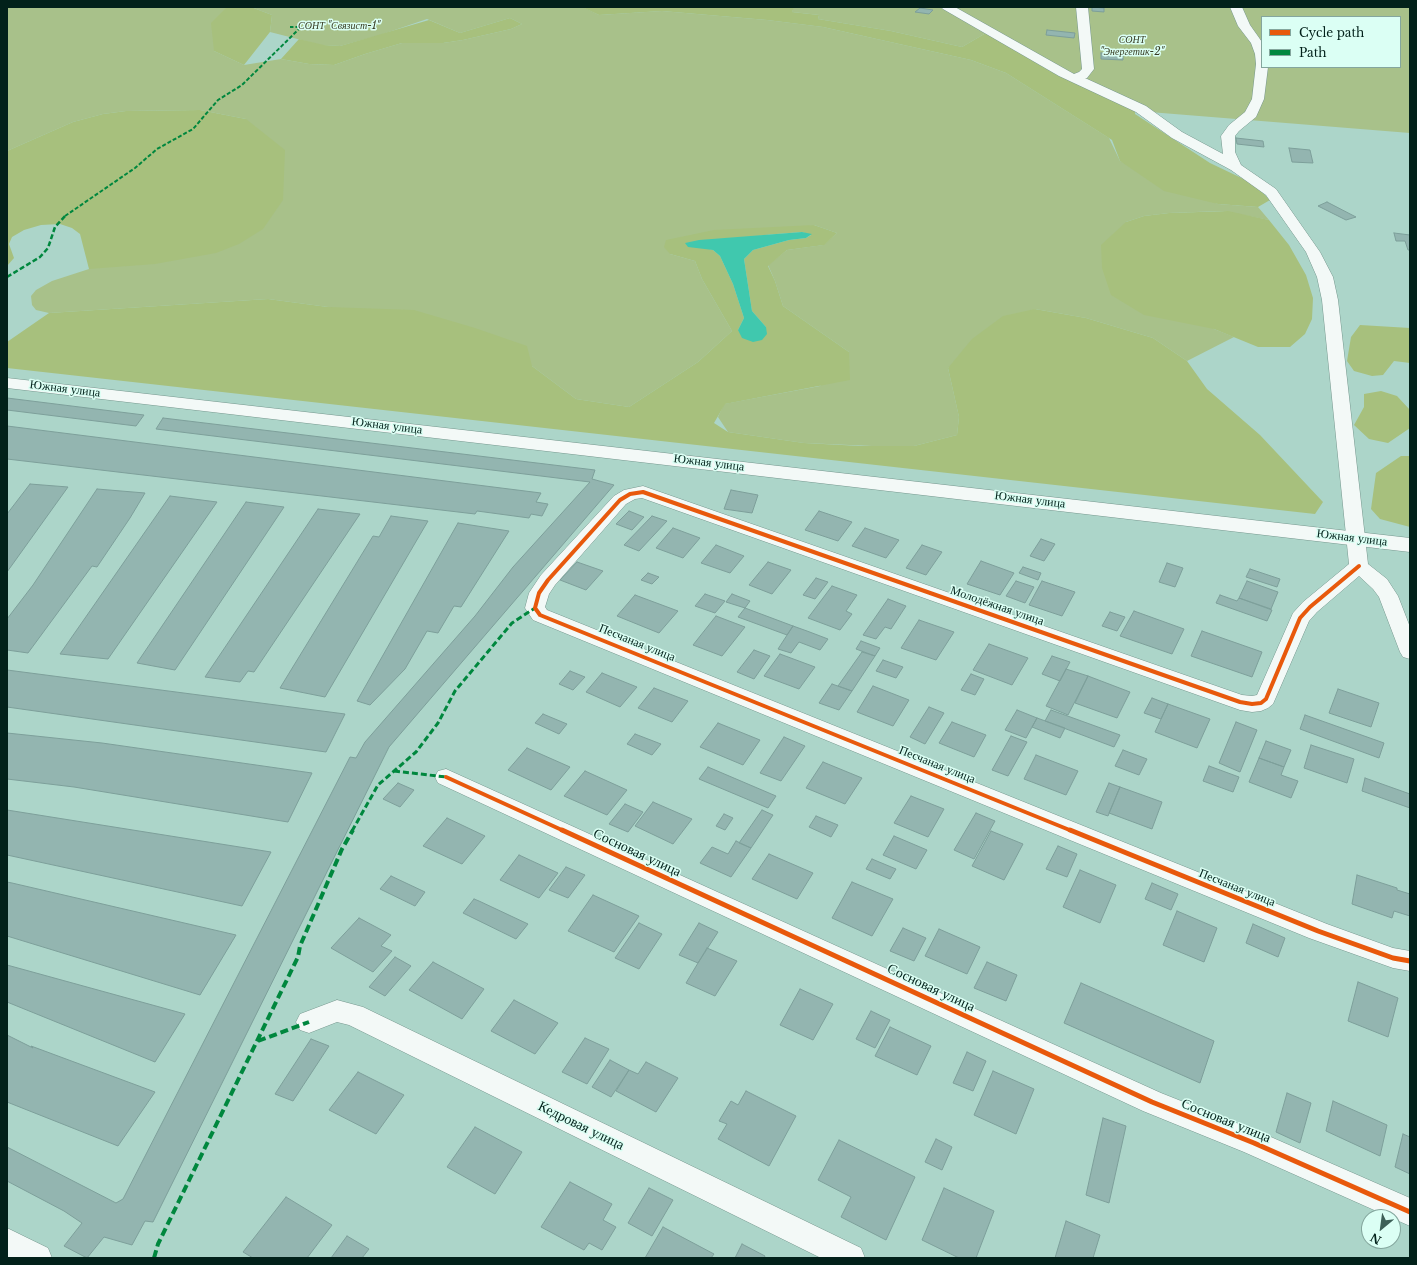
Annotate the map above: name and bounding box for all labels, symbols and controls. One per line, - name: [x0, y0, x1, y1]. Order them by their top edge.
- legend: [1261, 16, 1401, 68]
- park label: СОНТ "Связист-1": [298, 20, 380, 32]
- text: Cycle path: [1299, 25, 1364, 40]
- park label: СОНТ "Энергетик-2": [1100, 34, 1164, 58]
- text: Path: [1299, 45, 1327, 60]
- street label: Южная улица: [29, 378, 101, 400]
- street label: Южная улица: [351, 415, 423, 437]
- street label: Южная улица: [673, 452, 745, 474]
- street label: Южная улица: [994, 489, 1066, 511]
- street label: Южная улица: [1316, 527, 1388, 549]
- street label: Молодёжная улица: [948, 583, 1046, 629]
- street label: Песчаная улица: [597, 621, 677, 665]
- street label: Песчаная улица: [897, 743, 977, 787]
- street label: Сосновая улица: [590, 825, 684, 881]
- street label: Песчаная улица: [1197, 866, 1277, 910]
- street label: Сосновая улица: [884, 960, 978, 1016]
- street label: Сосновая улица: [1179, 1095, 1273, 1147]
- street label: Кедровая улица: [535, 1098, 627, 1154]
- north arrow: [1361, 1209, 1401, 1249]
- text: N: [1368, 1230, 1384, 1247]

